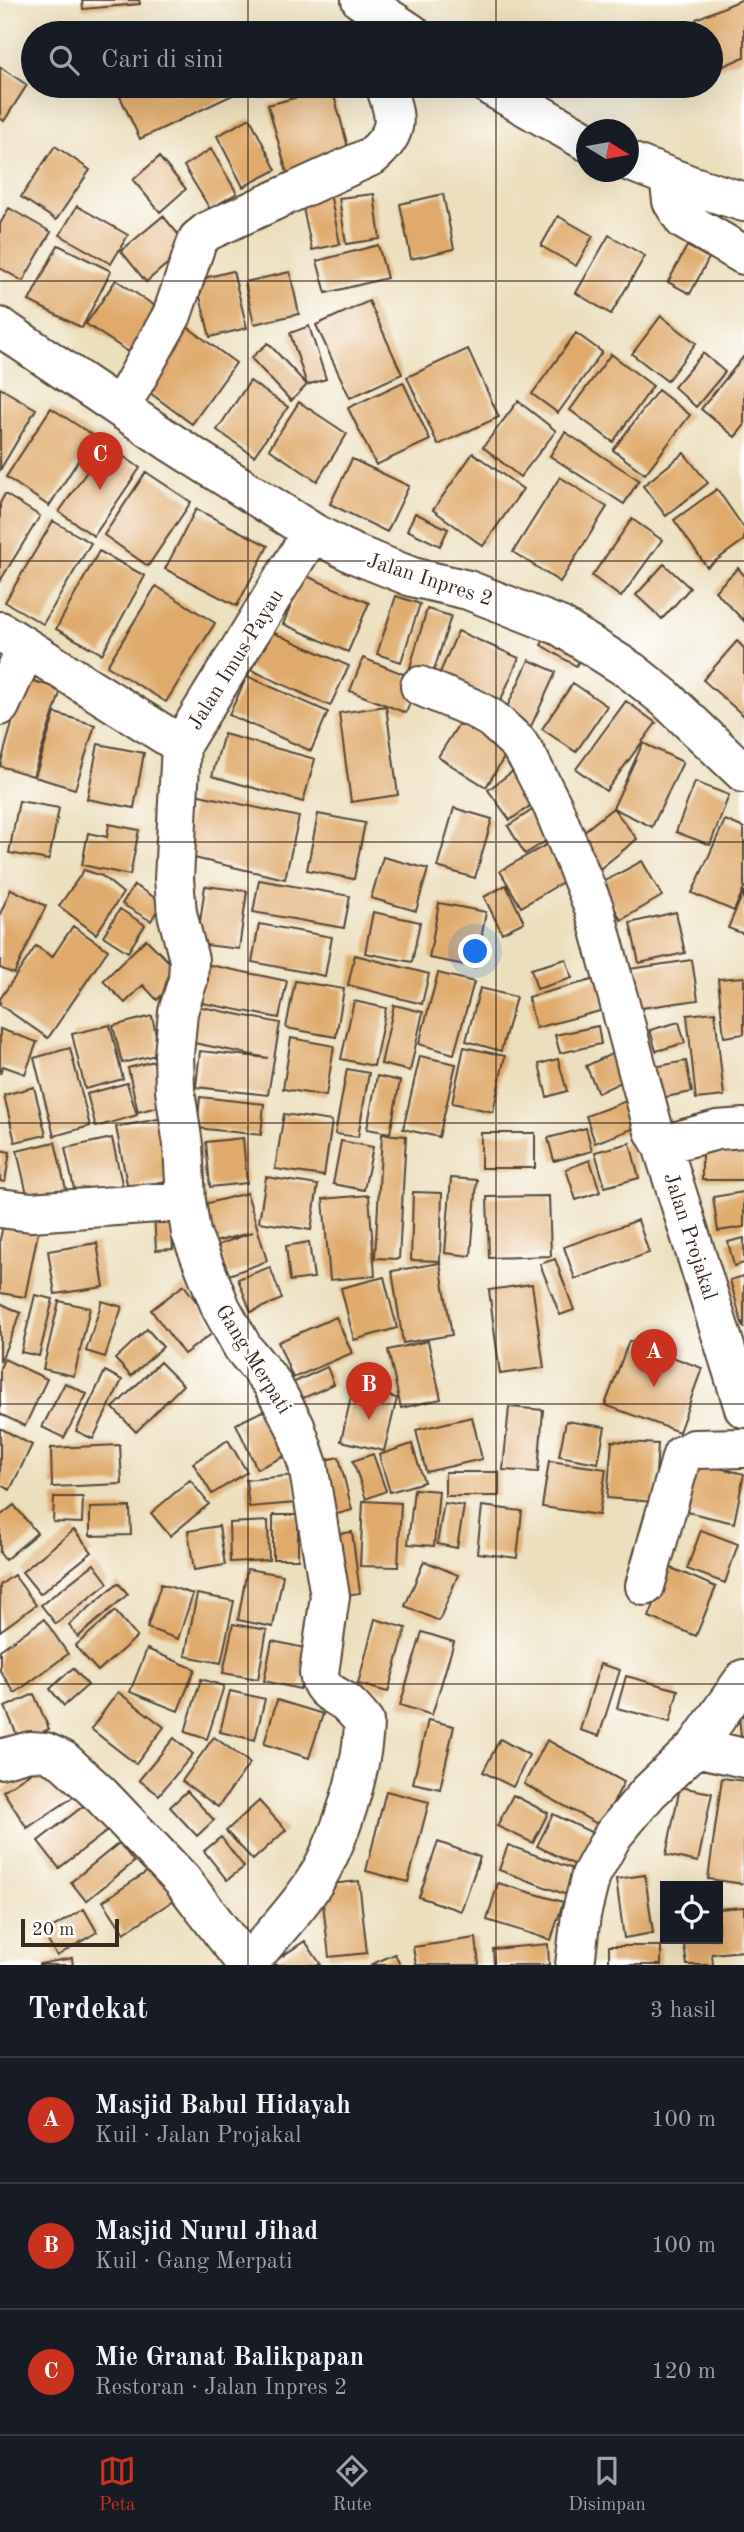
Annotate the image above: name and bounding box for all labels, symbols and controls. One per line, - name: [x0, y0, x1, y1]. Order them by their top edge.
- search box: [21, 21, 723, 98]
- icon: search: [45, 41, 83, 79]
- text: Cari di sini: [101, 47, 223, 73]
- north arrow: [576, 119, 639, 182]
- pin: C: [77, 432, 123, 490]
- street label: Jalan Inpres 2: [364, 550, 495, 611]
- street label: Jalan Imus Payau: [185, 586, 288, 734]
- your location: [458, 934, 492, 968]
- street label: Jalan Projakal: [659, 1170, 720, 1303]
- street label: Gang Merpati: [211, 1302, 295, 1418]
- pin: A: [631, 1329, 677, 1387]
- pin: B: [346, 1362, 392, 1420]
- map controls: [660, 1881, 723, 1944]
- button: locate: [660, 1881, 723, 1944]
- scale bar: [21, 1916, 119, 1948]
- text: 20 m: [32, 1921, 74, 1940]
- text: Terdekat: [28, 1995, 148, 2025]
- text: 3 hasil: [650, 1999, 716, 2022]
- text: Masjid Babul Hidayah: [95, 2093, 351, 2119]
- text: A: [42, 2108, 60, 2131]
- text: 100 m: [651, 2108, 716, 2131]
- text: Kuil · Jalan Projakal: [95, 2124, 301, 2147]
- text: Masjid Nurul Jihad: [95, 2219, 318, 2245]
- text: B: [43, 2234, 59, 2257]
- text: 100 m: [651, 2234, 716, 2257]
- text: Kuil · Gang Merpati: [95, 2250, 292, 2273]
- text: Mie Granat Balikpapan: [95, 2345, 364, 2371]
- text: C: [43, 2360, 59, 2383]
- text: 120 m: [651, 2360, 716, 2383]
- text: Restoran · Jalan Inpres 2: [95, 2376, 347, 2399]
- tab: Peta: [98, 2452, 136, 2517]
- tab: Rute: [332, 2452, 372, 2517]
- tab: Disimpan: [568, 2452, 646, 2517]

